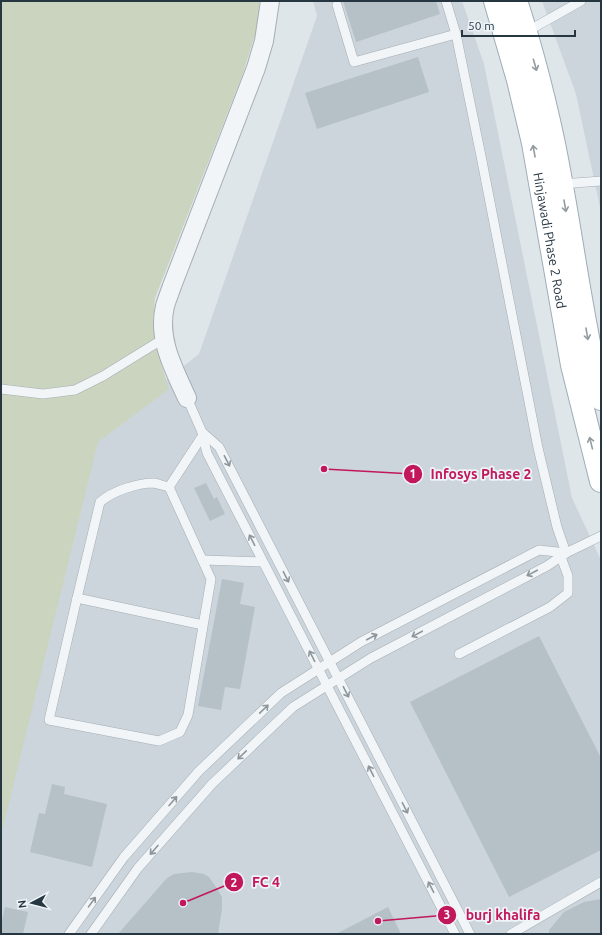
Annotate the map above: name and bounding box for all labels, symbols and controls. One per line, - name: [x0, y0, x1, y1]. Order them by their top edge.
- scale bar: [462, 12, 575, 38]
- text: 50 m: [468, 19, 495, 32]
- one-way arrow: [532, 59, 539, 72]
- one-way arrow: [530, 144, 538, 157]
- street label: Hinjawadi Phase 2 Road: [531, 171, 569, 310]
- one-way arrow: [561, 199, 569, 212]
- one-way arrow: [583, 327, 591, 340]
- one-way arrow: [586, 437, 594, 450]
- one-way arrow: [223, 455, 231, 467]
- callout: Infosys Phase 2: [403, 461, 540, 487]
- text: Infosys Phase 2: [430, 466, 532, 482]
- text: 1: [410, 467, 416, 480]
- one-way arrow: [248, 534, 255, 546]
- one-way arrow: [527, 570, 539, 578]
- one-way arrow: [283, 571, 290, 583]
- one-way arrow: [411, 630, 423, 638]
- one-way arrow: [366, 632, 378, 640]
- one-way arrow: [307, 650, 315, 662]
- one-way arrow: [343, 686, 350, 698]
- one-way arrow: [259, 704, 269, 714]
- one-way arrow: [238, 750, 248, 759]
- one-way arrow: [367, 766, 374, 778]
- one-way arrow: [168, 796, 178, 806]
- one-way arrow: [402, 802, 410, 814]
- one-way arrow: [150, 845, 159, 855]
- callout: FC 4: [224, 869, 288, 895]
- text: FC 4: [252, 874, 280, 890]
- text: 2: [231, 876, 238, 889]
- one-way arrow: [427, 881, 434, 893]
- north arrow: [12, 883, 52, 923]
- one-way arrow: [88, 897, 96, 908]
- text: N: [16, 899, 29, 909]
- callout: burj khalifa: [437, 902, 548, 928]
- text: burj khalifa: [466, 907, 540, 923]
- text: 3: [444, 908, 450, 921]

